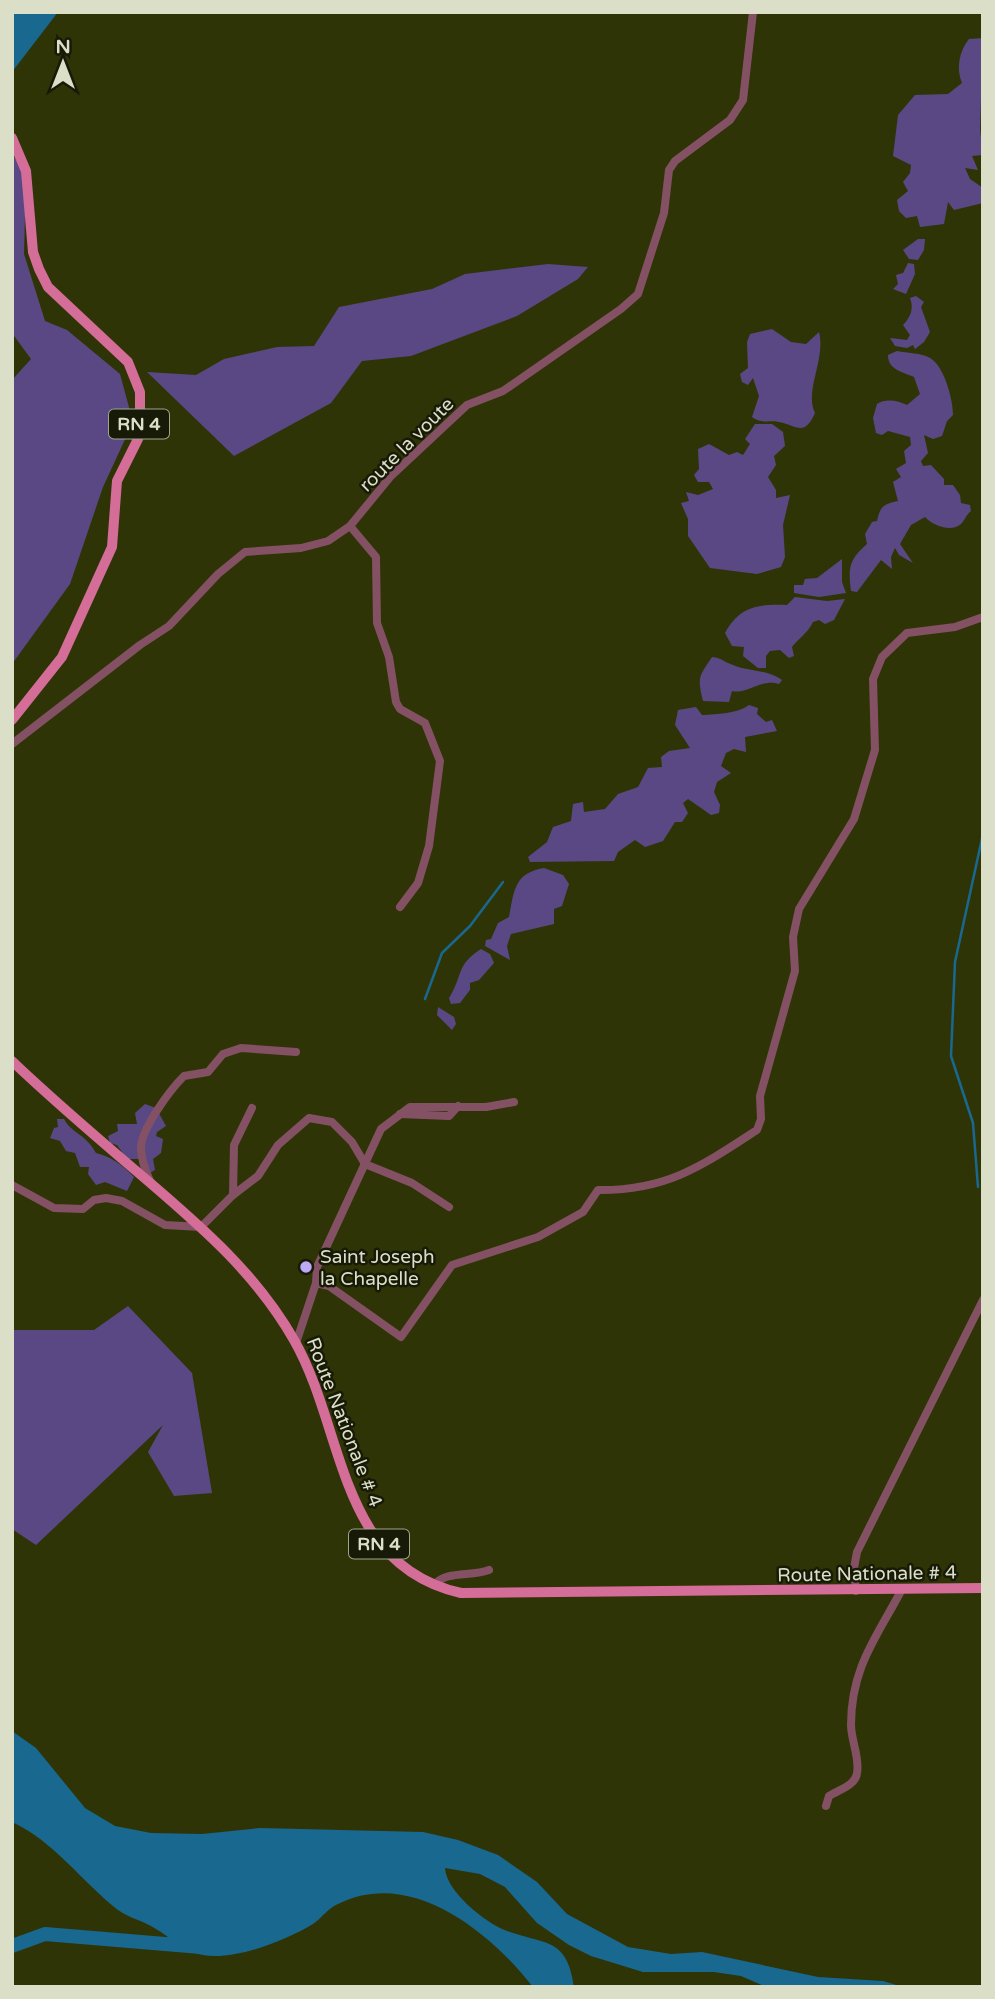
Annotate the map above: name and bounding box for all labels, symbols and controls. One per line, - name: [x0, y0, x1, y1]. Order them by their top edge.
- north arrow: [28, 28, 98, 98]
- text: N: [55, 36, 71, 58]
- street label: route la voute: [355, 393, 458, 496]
- road number: RN 4: [109, 410, 169, 438]
- place label: Saint Joseph la Chapelle: [320, 1246, 435, 1290]
- marker: Saint Joseph la Chapelle: [298, 1259, 314, 1275]
- street label: Route Nationale # 4: [302, 1334, 387, 1510]
- road number: RN 4: [349, 1530, 409, 1559]
- street label: Route Nationale # 4: [777, 1561, 957, 1587]

